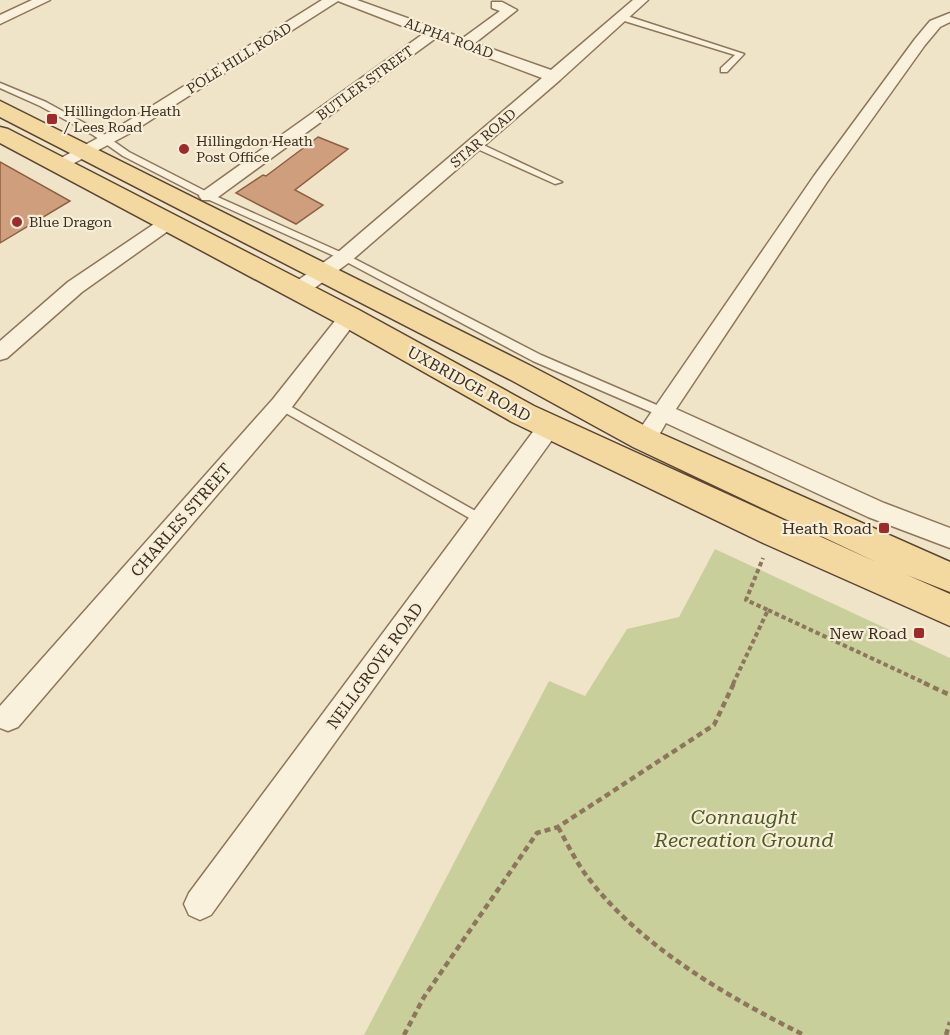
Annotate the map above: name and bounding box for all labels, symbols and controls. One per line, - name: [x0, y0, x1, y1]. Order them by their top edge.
- street label: ALPHA ROAD: [402, 15, 496, 62]
- street label: POLE HILL ROAD: [184, 19, 294, 97]
- street label: BUTLER STREET: [314, 43, 416, 123]
- place label: Hillingdon Heath / Lees Road: [63, 103, 181, 135]
- street label: STAR ROAD: [447, 105, 519, 171]
- marker: Hillingdon Heath / Lees Road: [45, 112, 59, 126]
- place label: Hillingdon Heath Post Office: [196, 133, 313, 165]
- marker: Hillingdon Heath Post Office: [177, 142, 191, 156]
- place label: Blue Dragon: [29, 214, 112, 230]
- marker: Blue Dragon: [10, 215, 24, 229]
- street label: UXBRIDGE ROAD: [404, 342, 534, 426]
- street label: CHARLES STREET: [127, 459, 236, 581]
- place label: Heath Road: [782, 519, 872, 538]
- marker: Heath Road: [877, 521, 891, 535]
- street label: NELLGROVE ROAD: [323, 599, 427, 733]
- place label: New Road: [829, 624, 907, 643]
- marker: New Road: [912, 626, 926, 640]
- park label: Connaught Recreation Ground: [653, 805, 834, 852]

